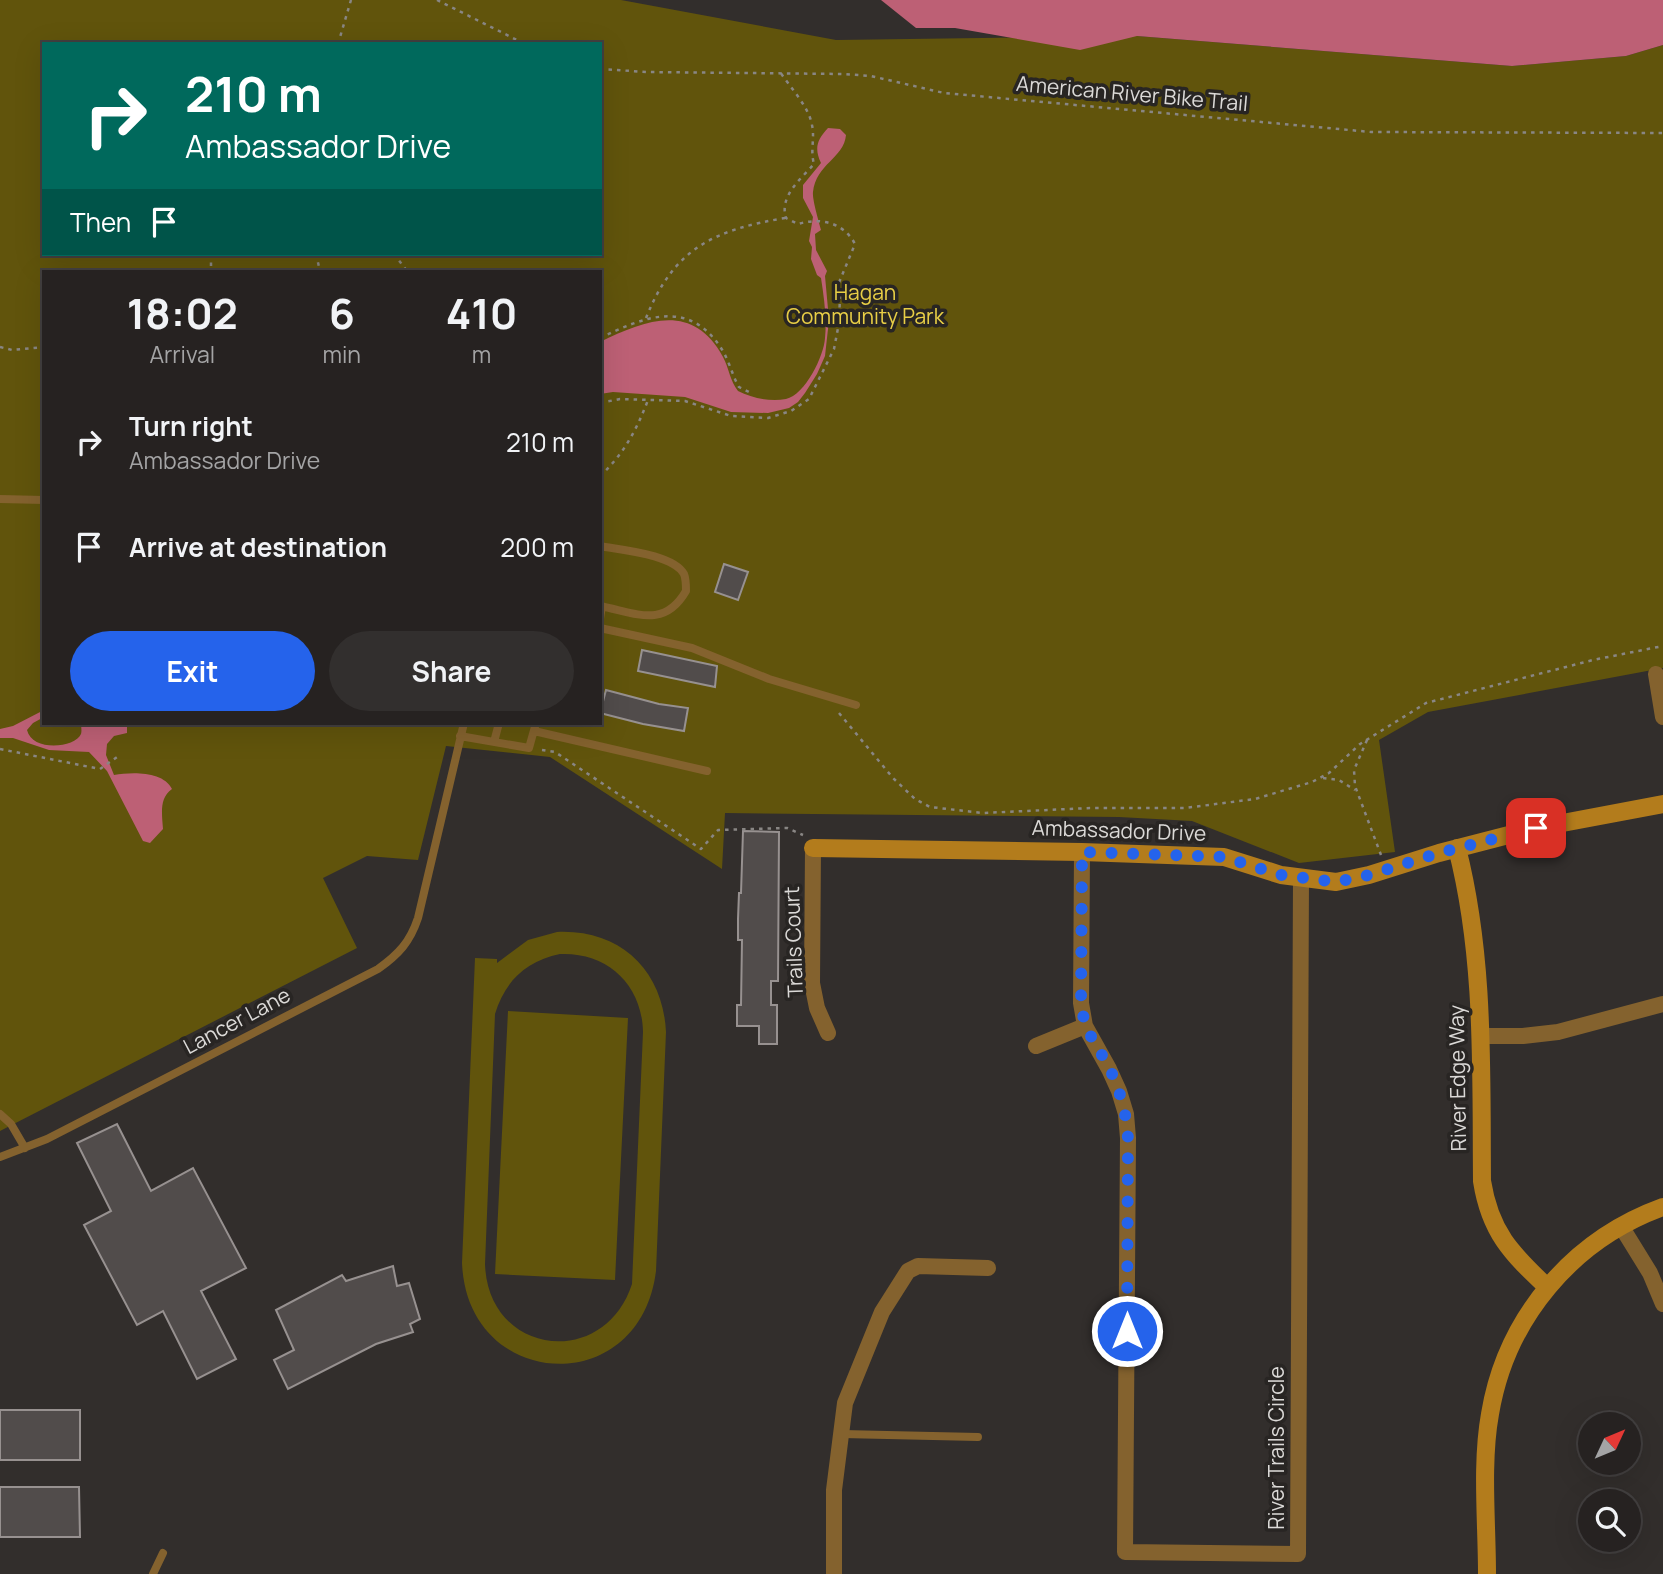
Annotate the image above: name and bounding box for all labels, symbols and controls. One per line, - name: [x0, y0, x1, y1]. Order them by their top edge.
- text: 210 m: [185, 60, 322, 127]
- street label: American River Bike Trail: [1015, 69, 1249, 117]
- icon: right: [70, 70, 161, 161]
- text: Ambassador Drive: [185, 124, 451, 168]
- icon: arrive: [145, 203, 183, 241]
- text: Then: [70, 204, 131, 240]
- park label: Hagan Community Park: [786, 278, 945, 330]
- text: 18:02: [127, 284, 238, 342]
- text: 6: [329, 284, 355, 342]
- text: 410: [446, 284, 517, 342]
- text: Arrival: [149, 338, 215, 370]
- text: min: [323, 338, 361, 370]
- text: m: [472, 338, 491, 370]
- text: Turn right: [129, 408, 253, 444]
- icon: right: [70, 423, 108, 461]
- text: 210 m: [506, 424, 574, 460]
- text: Ambassador Drive: [129, 444, 320, 476]
- icon: arrive: [70, 528, 108, 566]
- text: Arrive at destination: [129, 529, 387, 565]
- text: 200 m: [500, 529, 574, 565]
- button: Exit: [70, 631, 315, 711]
- button: Share: [329, 631, 574, 711]
- pin: [1506, 798, 1566, 858]
- icon: arrive: [1517, 809, 1555, 847]
- street label: Ambassador Drive: [1031, 813, 1207, 847]
- street label: Trails Court: [777, 886, 809, 998]
- street label: Lancer Lane: [178, 980, 295, 1060]
- street label: River Edge Way: [1442, 1004, 1472, 1152]
- position arrow: [1090, 1294, 1164, 1368]
- street label: River Trails Circle: [1262, 1366, 1290, 1530]
- north arrow: [1578, 1412, 1642, 1475]
- map controls: [1578, 1412, 1641, 1552]
- button: search: [1578, 1489, 1641, 1552]

